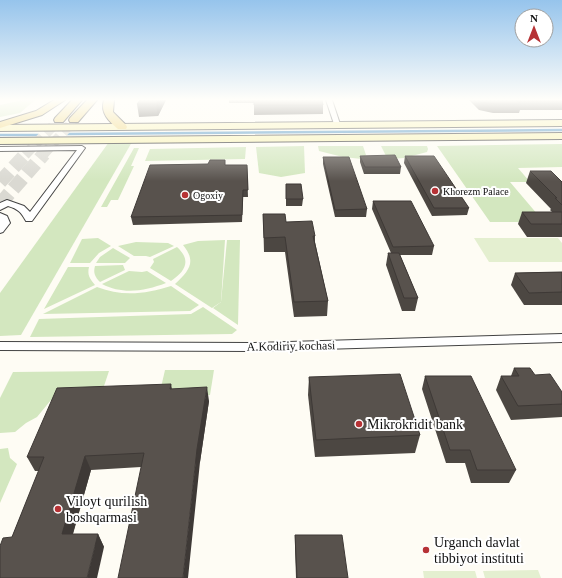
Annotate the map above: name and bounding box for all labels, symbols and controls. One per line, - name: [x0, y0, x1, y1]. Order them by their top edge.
- north arrow: [514, 8, 554, 48]
- text: N: [530, 12, 538, 24]
- marker: Khorezm Palace: [430, 186, 440, 196]
- place label: Khorezm Palace: [443, 186, 509, 197]
- marker: Ogoxiy: [180, 190, 190, 200]
- place label: Ogoxiy: [193, 190, 223, 201]
- street label: A.Kodiriy kochasi: [247, 338, 336, 354]
- place label: Mikrokridit bank: [367, 417, 463, 432]
- marker: Mikrokridit bank: [354, 419, 364, 429]
- place label: Viloyt qurilish boshqarmasi: [66, 494, 147, 525]
- marker: Viloyt qurilish boshqarmasi: [53, 504, 63, 514]
- place label: Urganch davlat tibbiyot instituti: [434, 535, 524, 566]
- marker: Urganch davlat tibbiyot instituti: [421, 545, 431, 555]

